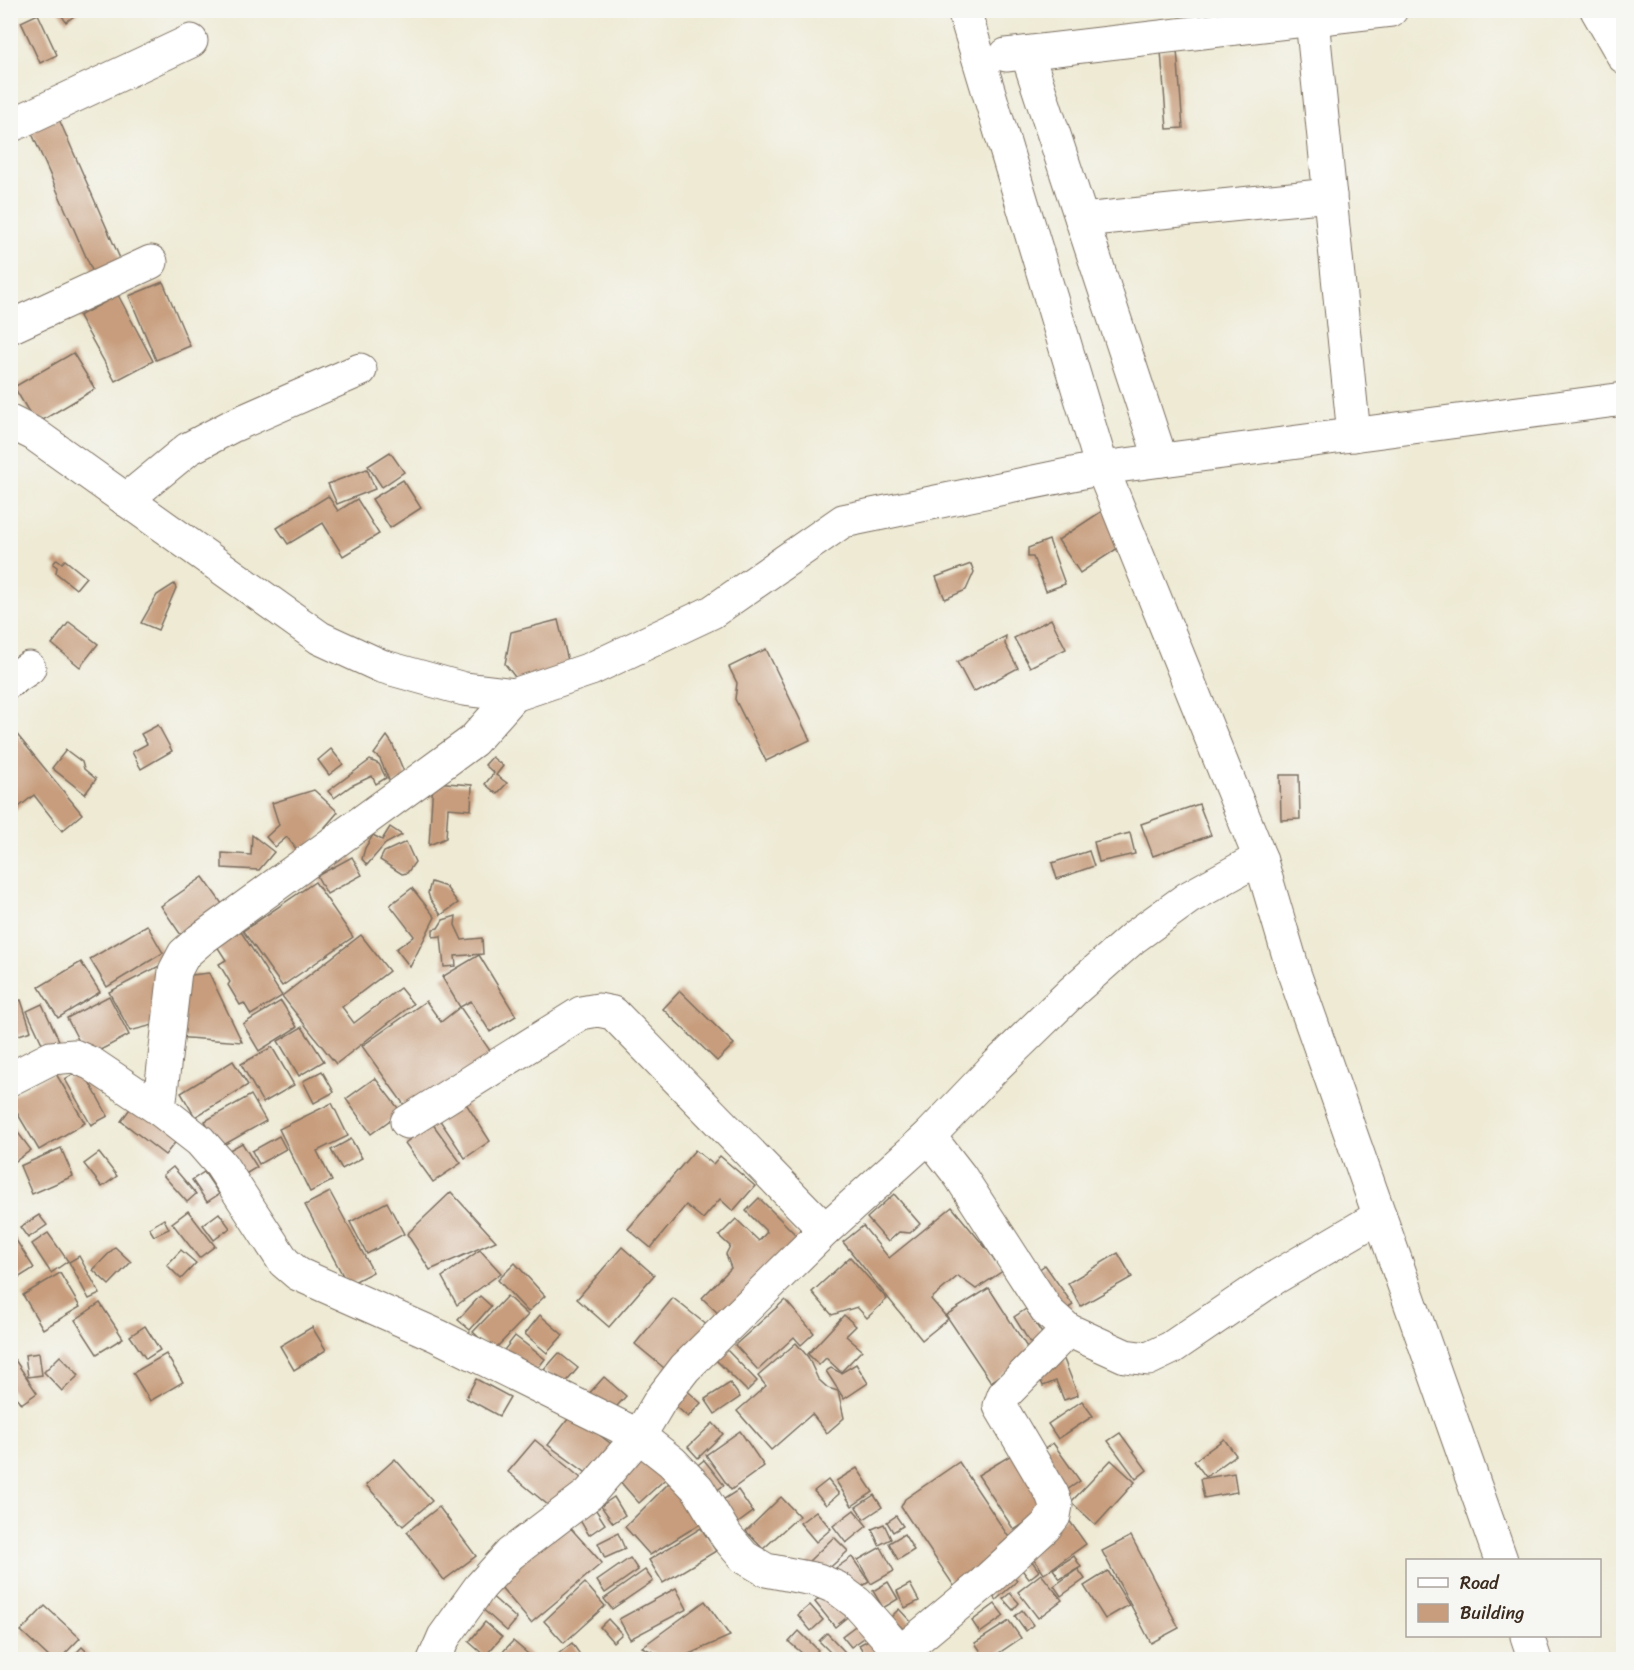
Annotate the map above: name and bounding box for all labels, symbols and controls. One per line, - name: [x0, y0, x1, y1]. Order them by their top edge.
- legend: [1406, 1559, 1601, 1637]
- text: Road: [1460, 1567, 1500, 1599]
- text: Building: [1460, 1597, 1524, 1629]

